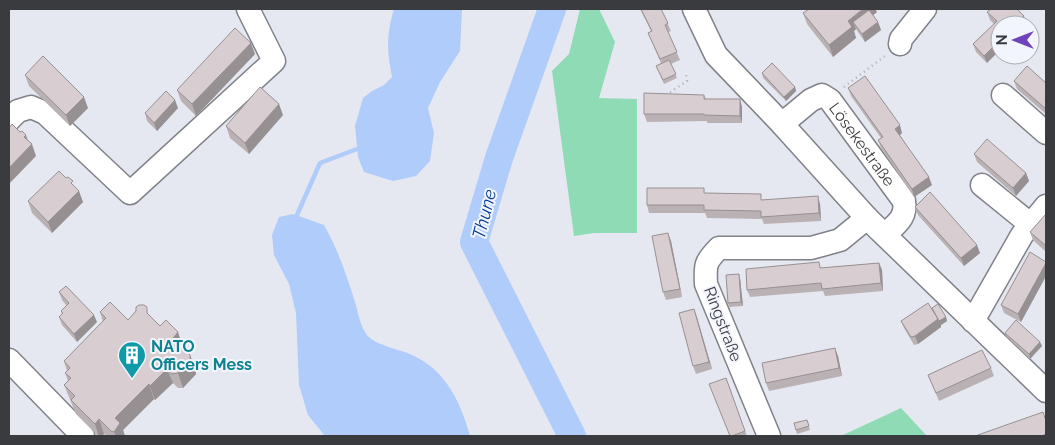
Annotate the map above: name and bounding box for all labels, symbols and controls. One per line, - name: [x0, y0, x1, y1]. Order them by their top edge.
- north arrow: [990, 15, 1040, 65]
- text: N: [994, 35, 1010, 45]
- street label: Lösekestraße: [826, 99, 899, 190]
- water label: Thune: [468, 187, 500, 241]
- street label: Ringstraße: [700, 284, 746, 364]
- place label: NATO Officers Mess: [151, 337, 252, 374]
- building icon: NATO Officers Mess: [117, 340, 147, 379]

